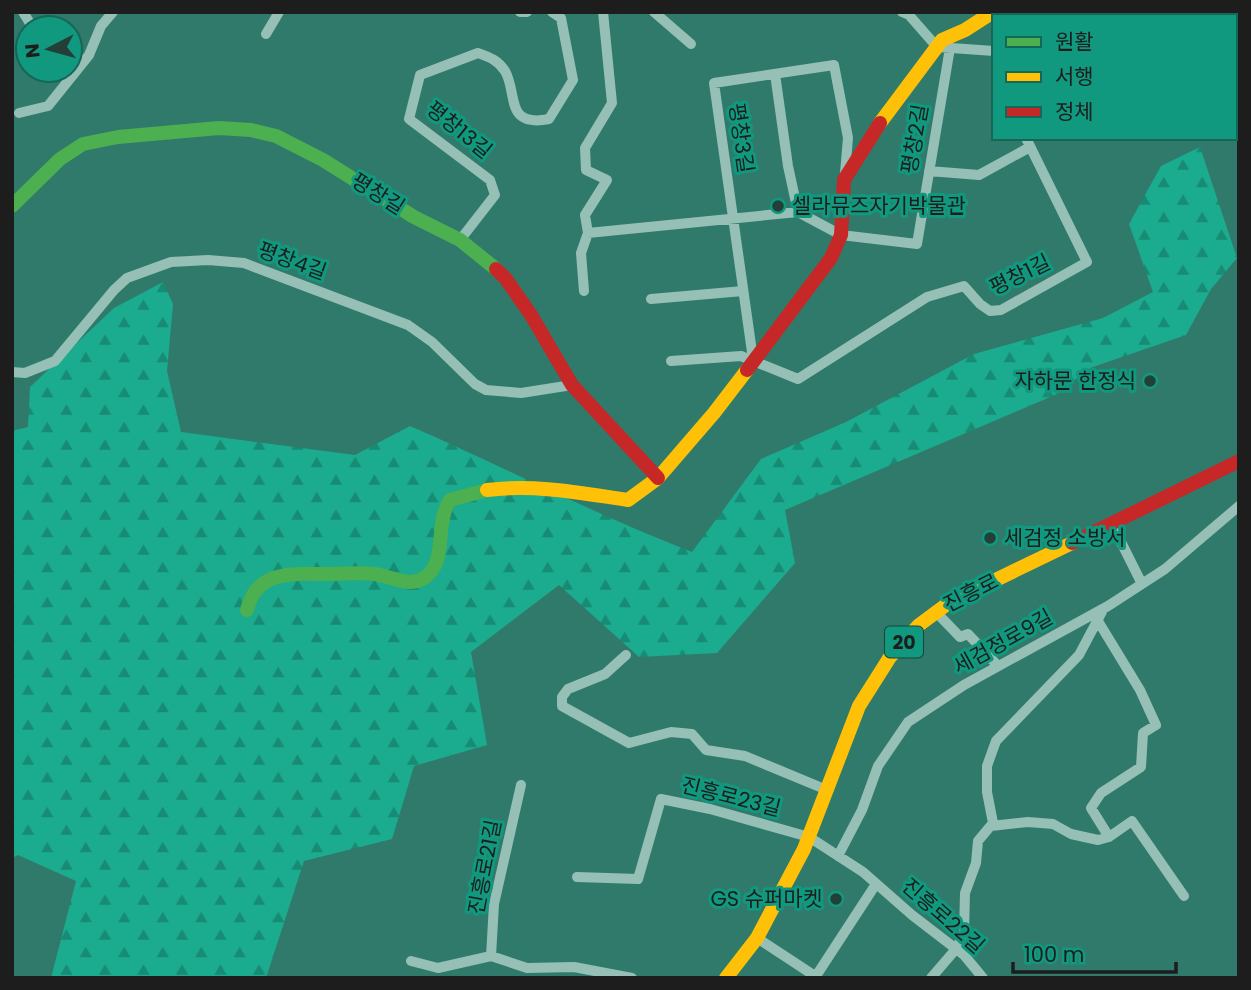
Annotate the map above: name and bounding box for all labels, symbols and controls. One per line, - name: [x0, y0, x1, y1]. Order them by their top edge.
- north arrow: [14, 14, 84, 84]
- legend: [992, 14, 1237, 140]
- text: 원활: [1055, 27, 1094, 56]
- text: N: [18, 42, 47, 59]
- text: 서행: [1055, 62, 1094, 91]
- street label: 평창13길: [420, 94, 498, 165]
- text: 정체: [1055, 97, 1094, 126]
- street label: 평창3길: [722, 101, 761, 175]
- street label: 평창2길: [894, 102, 935, 176]
- street label: 평창길: [346, 166, 411, 221]
- place label: 셀라뮤즈자기박물관: [792, 191, 966, 220]
- marker: 셀라뮤즈자기박물관: [770, 198, 786, 214]
- street label: 평창4길: [254, 235, 331, 286]
- street label: 평창1길: [984, 247, 1055, 302]
- place label: 자하문 한정식: [1014, 366, 1136, 395]
- marker: 자하문 한정식: [1142, 373, 1158, 389]
- place label: 세검정 소방서: [1004, 523, 1126, 552]
- marker: 세검정 소방서: [982, 530, 998, 546]
- street label: 진흥로: [938, 566, 1003, 619]
- street label: 세검정로9길: [948, 602, 1058, 681]
- road number: 20: [885, 626, 923, 657]
- street label: 진흥로23길: [678, 770, 784, 823]
- street label: 진흥로21길: [461, 817, 508, 917]
- street label: 진흥로22길: [896, 871, 991, 960]
- place label: GS 슈퍼마켓: [710, 884, 822, 913]
- marker: GS 슈퍼마켓: [828, 891, 844, 907]
- scale bar: [1013, 930, 1176, 974]
- text: 100 m: [1024, 940, 1084, 969]

